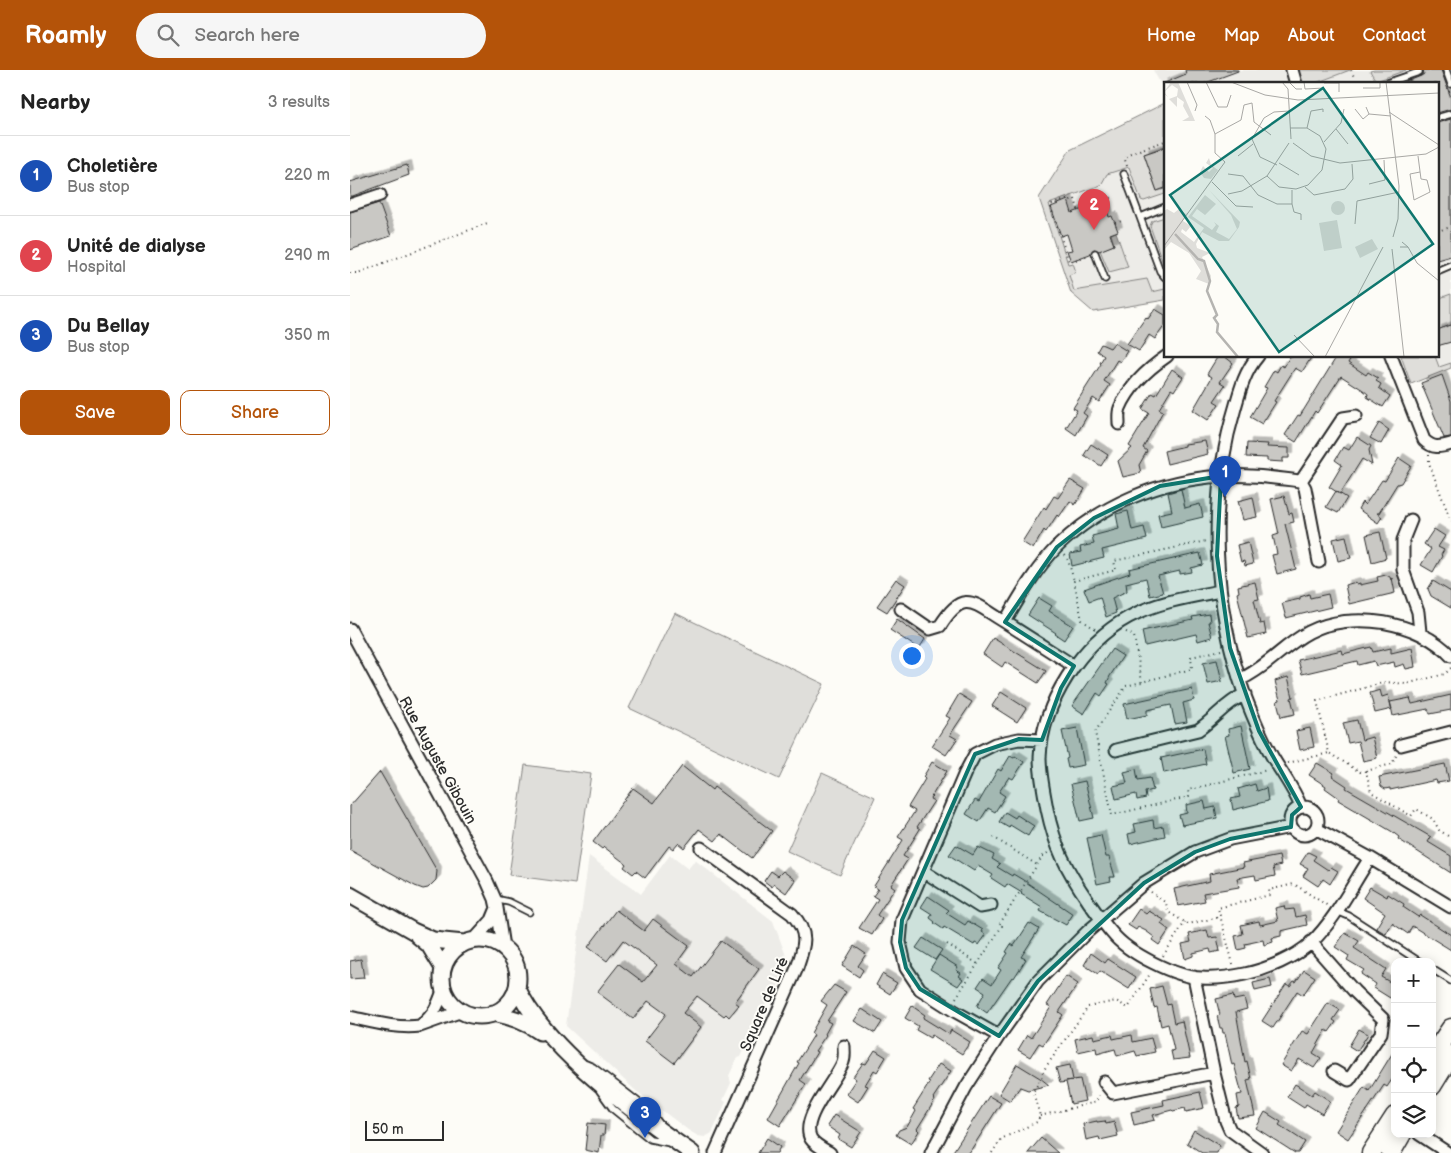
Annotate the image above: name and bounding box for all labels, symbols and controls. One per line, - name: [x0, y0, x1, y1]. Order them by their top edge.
- search box: [136, 13, 486, 58]
- text: Roamly: [25, 21, 106, 50]
- icon: search: [154, 21, 182, 49]
- text: Search here: [194, 24, 300, 47]
- text: Home: [1147, 25, 1196, 46]
- text: Map: [1224, 25, 1260, 46]
- text: About: [1288, 25, 1335, 46]
- text: Contact: [1363, 25, 1426, 46]
- inset map: [1164, 82, 1438, 358]
- text: Nearby: [20, 90, 90, 115]
- text: 3 results: [268, 93, 330, 112]
- text: Choletière: [67, 155, 158, 178]
- text: 1: [33, 166, 39, 185]
- text: 220 m: [284, 166, 330, 185]
- text: Bus stop: [67, 178, 130, 197]
- pin: 2: [1078, 189, 1110, 230]
- text: Unité de dialyse: [67, 235, 206, 258]
- text: 2: [31, 246, 41, 265]
- text: 290 m: [284, 246, 330, 265]
- text: Hospital: [67, 258, 126, 277]
- text: Du Bellay: [67, 315, 149, 338]
- text: 3: [31, 326, 41, 345]
- text: 350 m: [284, 326, 330, 345]
- text: Bus stop: [67, 338, 130, 357]
- button: Save: [20, 390, 170, 435]
- button: Share: [180, 390, 330, 435]
- pin: 1: [1209, 456, 1241, 497]
- your location: [899, 643, 925, 669]
- street label: Rue Auguste Gibouin: [395, 693, 480, 827]
- street label: Square de Liré: [736, 954, 793, 1054]
- map controls: [1391, 958, 1436, 1138]
- button: +: [1391, 958, 1436, 1003]
- button: −: [1391, 1003, 1436, 1048]
- button: locate: [1391, 1048, 1436, 1093]
- button: layers: [1391, 1093, 1436, 1138]
- pin: 3: [629, 1097, 661, 1138]
- scale bar: [365, 1118, 444, 1141]
- text: 50 m: [372, 1121, 404, 1138]

